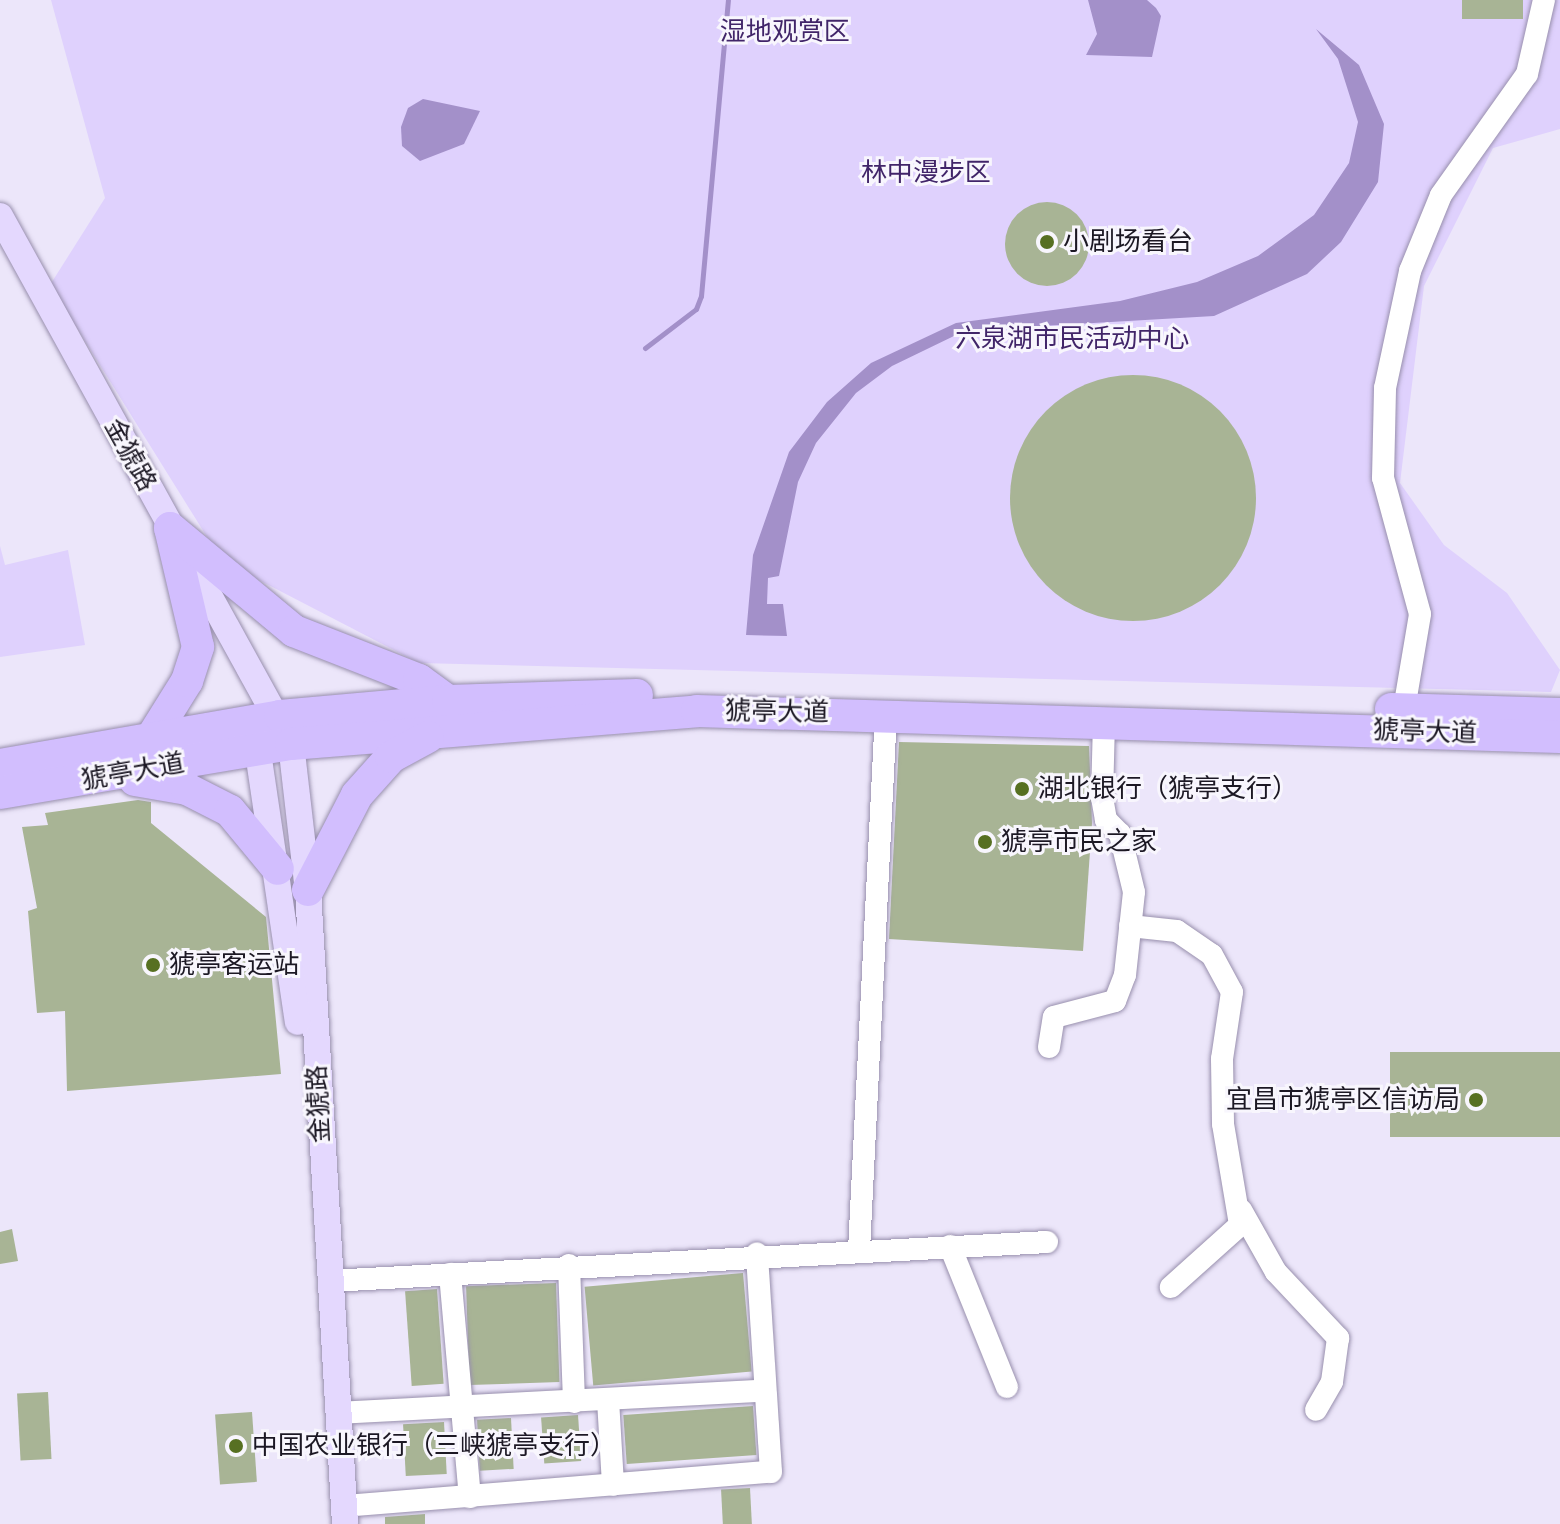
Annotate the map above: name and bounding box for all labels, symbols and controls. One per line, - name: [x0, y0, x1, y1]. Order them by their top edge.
- park label: 湿地观赏区: [720, 16, 850, 48]
- park label: 林中漫步区: [861, 157, 991, 189]
- place label: 小剧场看台: [1063, 226, 1193, 258]
- marker: 小剧场看台: [1038, 233, 1056, 251]
- park label: 六泉湖市民活动中心: [955, 323, 1189, 355]
- street label: 金猇路: [97, 413, 163, 497]
- street label: 猇亭大道: [725, 695, 829, 729]
- street label: 猇亭大道: [1372, 715, 1478, 749]
- street label: 猇亭大道: [79, 748, 187, 796]
- place label: 湖北银行（猇亭支行）: [1038, 773, 1298, 805]
- marker: 湖北银行（猇亭支行）: [1013, 780, 1031, 798]
- place label: 猇亭市民之家: [1001, 826, 1157, 858]
- marker: 猇亭市民之家: [976, 833, 994, 851]
- place label: 猇亭客运站: [169, 949, 299, 981]
- marker: 猇亭客运站: [144, 956, 162, 974]
- street label: 金猇路: [301, 1064, 337, 1144]
- place label: 宜昌市猇亭区信访局: [1226, 1084, 1460, 1116]
- marker: 宜昌市猇亭区信访局: [1467, 1091, 1485, 1109]
- place label: 中国农业银行（三峡猇亭支行）: [252, 1430, 616, 1462]
- marker: 中国农业银行（三峡猇亭支行）: [227, 1437, 245, 1455]

